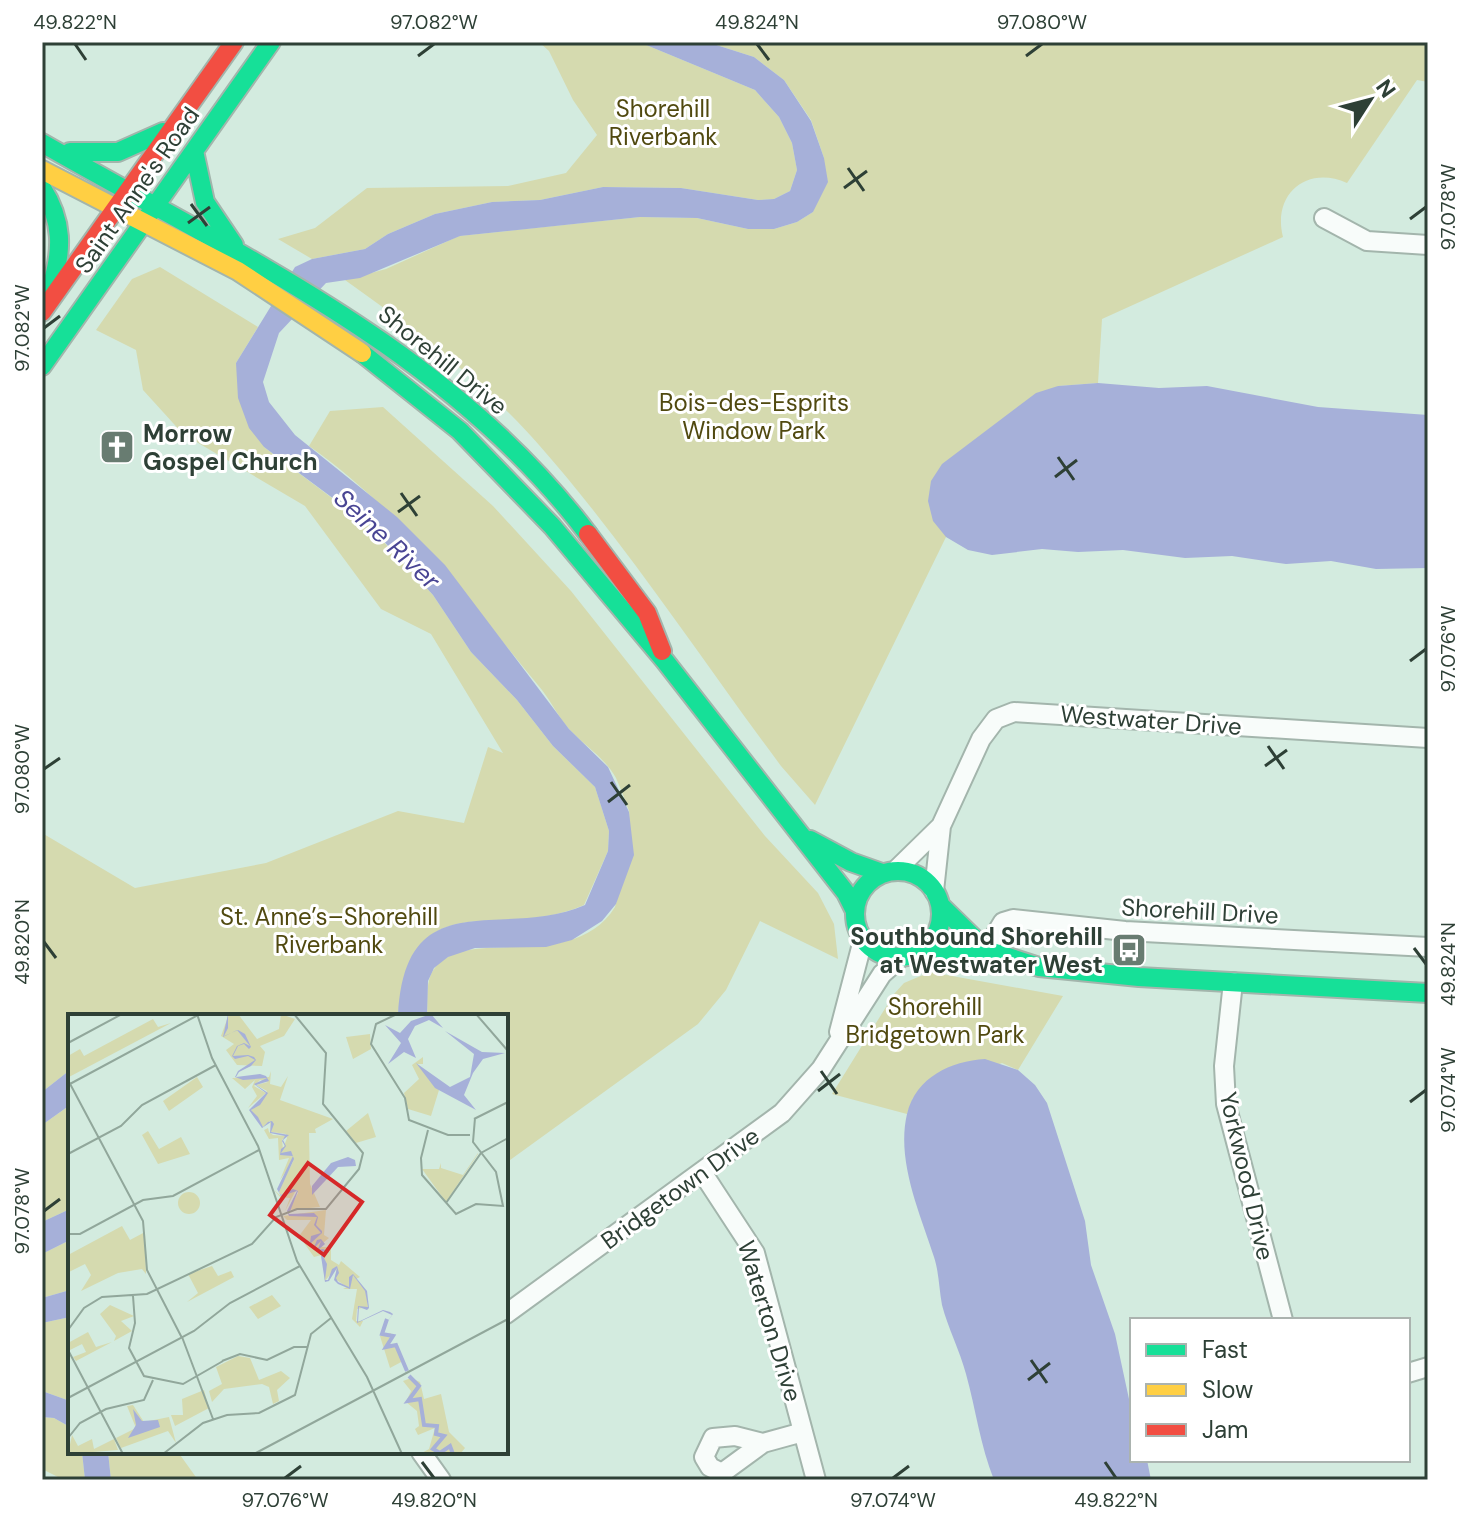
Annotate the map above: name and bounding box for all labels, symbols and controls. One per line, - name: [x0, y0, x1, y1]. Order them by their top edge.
- text: 49.822°N: [33, 9, 117, 35]
- text: 97.082°W: [390, 9, 478, 35]
- text: 49.824°N: [715, 9, 799, 35]
- text: 97.080°W: [997, 9, 1087, 35]
- north arrow: [1330, 60, 1410, 140]
- text: N: [1369, 74, 1402, 104]
- park label: Shorehill Riverbank: [609, 93, 717, 152]
- street label: Saint Anne's Road: [68, 101, 206, 279]
- text: 97.078°W: [1435, 164, 1461, 250]
- text: 97.082°W: [9, 284, 35, 372]
- street label: Shorehill Drive: [372, 298, 514, 422]
- park label: Bois-des-Esprits Window Park: [659, 387, 849, 446]
- place label: Morrow Gospel Church: [143, 418, 318, 477]
- church icon: Morrow Gospel Church: [98, 428, 136, 466]
- water label: Seine River: [327, 481, 448, 598]
- text: 97.076°W: [1435, 605, 1461, 693]
- street label: Westwater Drive: [1059, 698, 1243, 742]
- text: 97.080°W: [9, 724, 35, 814]
- street label: Shorehill Drive: [1121, 891, 1279, 931]
- text: 49.820°N: [9, 899, 35, 985]
- park label: St. Anne’s–Shorehill Riverbank: [220, 901, 438, 960]
- place label: Southbound Shorehill at Westwater West: [850, 921, 1103, 980]
- text: 49.824°N: [1435, 922, 1461, 1006]
- bus stop icon: Southbound Shorehill at Westwater West: [1110, 931, 1148, 969]
- park label: Shorehill Bridgetown Park: [845, 991, 1025, 1050]
- inset map: [68, 1014, 508, 1454]
- text: 97.074°W: [1435, 1047, 1461, 1133]
- street label: Yorkwood Drive: [1213, 1089, 1281, 1263]
- street label: Bridgetown Drive: [595, 1120, 765, 1256]
- text: 97.078°W: [9, 1168, 35, 1254]
- street label: Waterton Drive: [731, 1237, 809, 1405]
- legend: [1130, 1318, 1410, 1462]
- text: Fast: [1202, 1334, 1248, 1365]
- text: Slow: [1202, 1374, 1253, 1405]
- text: Jam: [1202, 1414, 1248, 1445]
- text: 97.076°W: [241, 1487, 329, 1513]
- text: 49.820°N: [391, 1487, 477, 1513]
- text: 97.074°W: [850, 1487, 936, 1513]
- text: 49.822°N: [1074, 1487, 1158, 1513]

